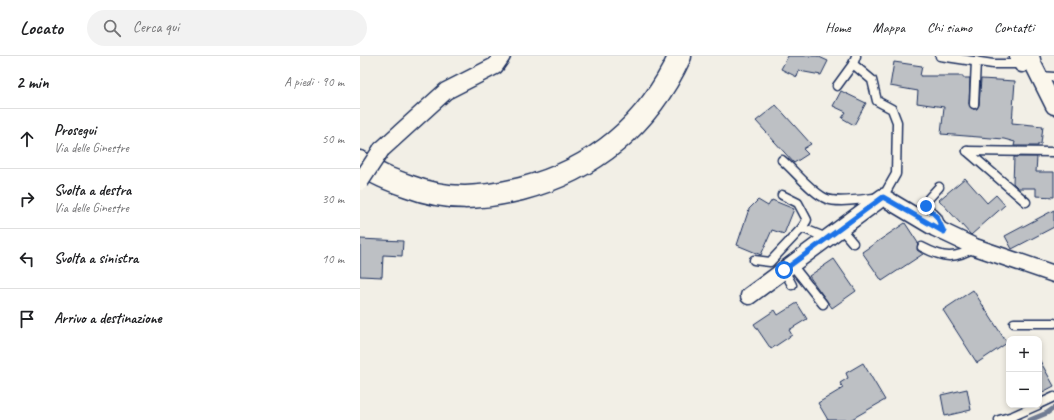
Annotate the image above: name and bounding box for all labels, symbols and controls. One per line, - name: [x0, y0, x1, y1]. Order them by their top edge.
- search box: [87, 10, 367, 46]
- text: Locato: [20, 16, 63, 40]
- icon: search: [101, 17, 123, 39]
- text: Cerca qui: [133, 18, 179, 37]
- text: Home: [825, 19, 851, 36]
- text: Mappa: [873, 19, 905, 36]
- text: Chi siamo: [927, 19, 972, 36]
- text: Contatti: [994, 19, 1034, 36]
- text: 2 min: [16, 72, 49, 93]
- text: A piedi · 90 m: [284, 74, 344, 90]
- text: Prosegui: [54, 121, 96, 140]
- icon: ahead: [16, 128, 38, 150]
- text: 50 m: [322, 131, 344, 147]
- text: Via delle Ginestre: [54, 140, 129, 156]
- text: Svolta a destra: [54, 181, 131, 200]
- icon: right: [16, 188, 38, 210]
- text: 30 m: [322, 191, 344, 207]
- route end: [917, 197, 935, 215]
- text: Via delle Ginestre: [54, 200, 129, 216]
- icon: left: [16, 248, 38, 270]
- text: Svolta a sinistra: [54, 249, 138, 268]
- text: 10 m: [322, 251, 344, 267]
- route start: [775, 261, 793, 279]
- icon: arrive: [16, 308, 38, 330]
- text: Arrivo a destinazione: [54, 309, 162, 328]
- map controls: [1006, 336, 1042, 408]
- button: +: [1006, 336, 1042, 372]
- button: −: [1006, 372, 1042, 408]

